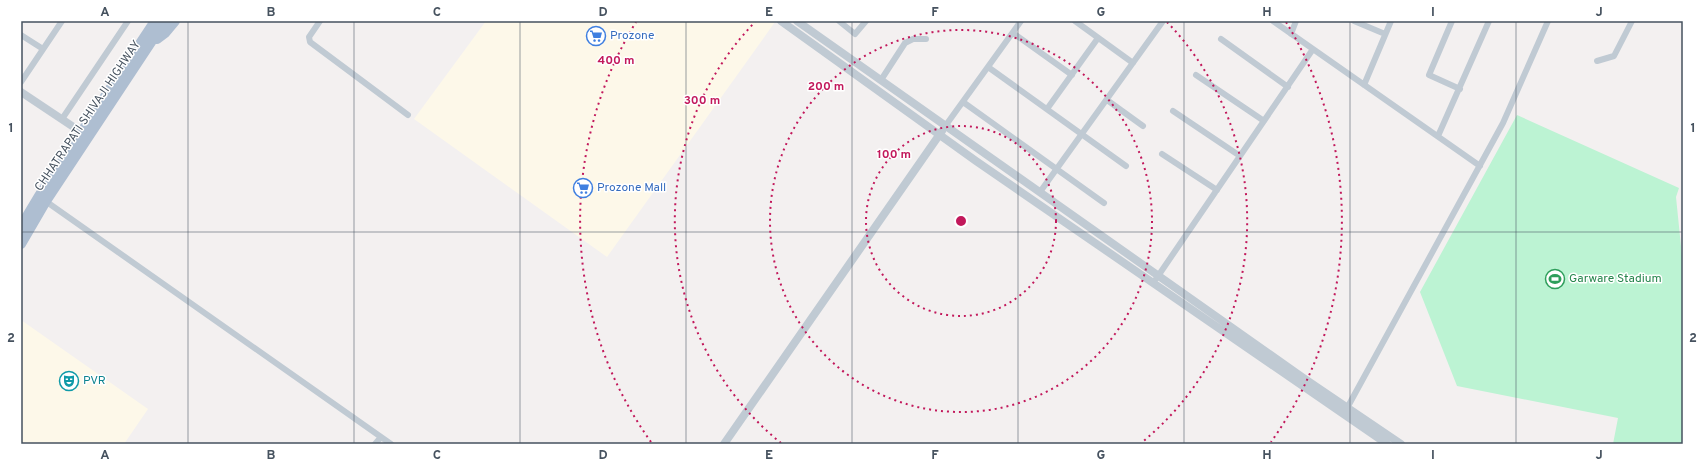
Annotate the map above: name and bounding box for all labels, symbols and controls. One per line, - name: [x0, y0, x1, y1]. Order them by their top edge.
- text: A: [100, 5, 110, 21]
- text: B: [267, 5, 276, 21]
- text: C: [433, 5, 441, 21]
- text: D: [598, 5, 608, 21]
- text: E: [765, 5, 773, 21]
- text: F: [931, 5, 939, 21]
- text: G: [1097, 5, 1106, 21]
- text: H: [1262, 5, 1272, 21]
- text: I: [1431, 5, 1435, 21]
- text: J: [1595, 5, 1603, 21]
- supermarket icon: Prozone: [585, 25, 607, 47]
- place label: Prozone: [610, 28, 654, 44]
- street label: CHHATRAPATI SHIVAJI HIGHWAY: [31, 37, 145, 195]
- text: 400 m: [597, 53, 635, 69]
- text: 200 m: [808, 79, 844, 95]
- text: 300 m: [684, 93, 720, 109]
- text: 1: [8, 121, 14, 137]
- text: 1: [1690, 121, 1696, 137]
- text: 100 m: [877, 147, 911, 163]
- supermarket icon: Prozone Mall: [572, 177, 594, 199]
- place label: Prozone Mall: [597, 180, 666, 196]
- centre of rings: [954, 214, 968, 228]
- sports icon: Garware Stadium: [1544, 268, 1566, 290]
- place label: Garware Stadium: [1569, 271, 1662, 287]
- text: 2: [7, 331, 15, 347]
- text: 2: [1689, 331, 1697, 347]
- theatre icon: PVR: [58, 370, 80, 392]
- place label: PVR: [83, 373, 106, 389]
- text: A: [100, 448, 110, 464]
- text: B: [267, 448, 276, 464]
- text: C: [433, 448, 441, 464]
- text: D: [598, 448, 608, 464]
- text: E: [765, 448, 773, 464]
- text: F: [931, 448, 939, 464]
- text: G: [1097, 448, 1106, 464]
- text: H: [1262, 448, 1272, 464]
- text: I: [1431, 448, 1435, 464]
- text: J: [1595, 448, 1603, 464]

